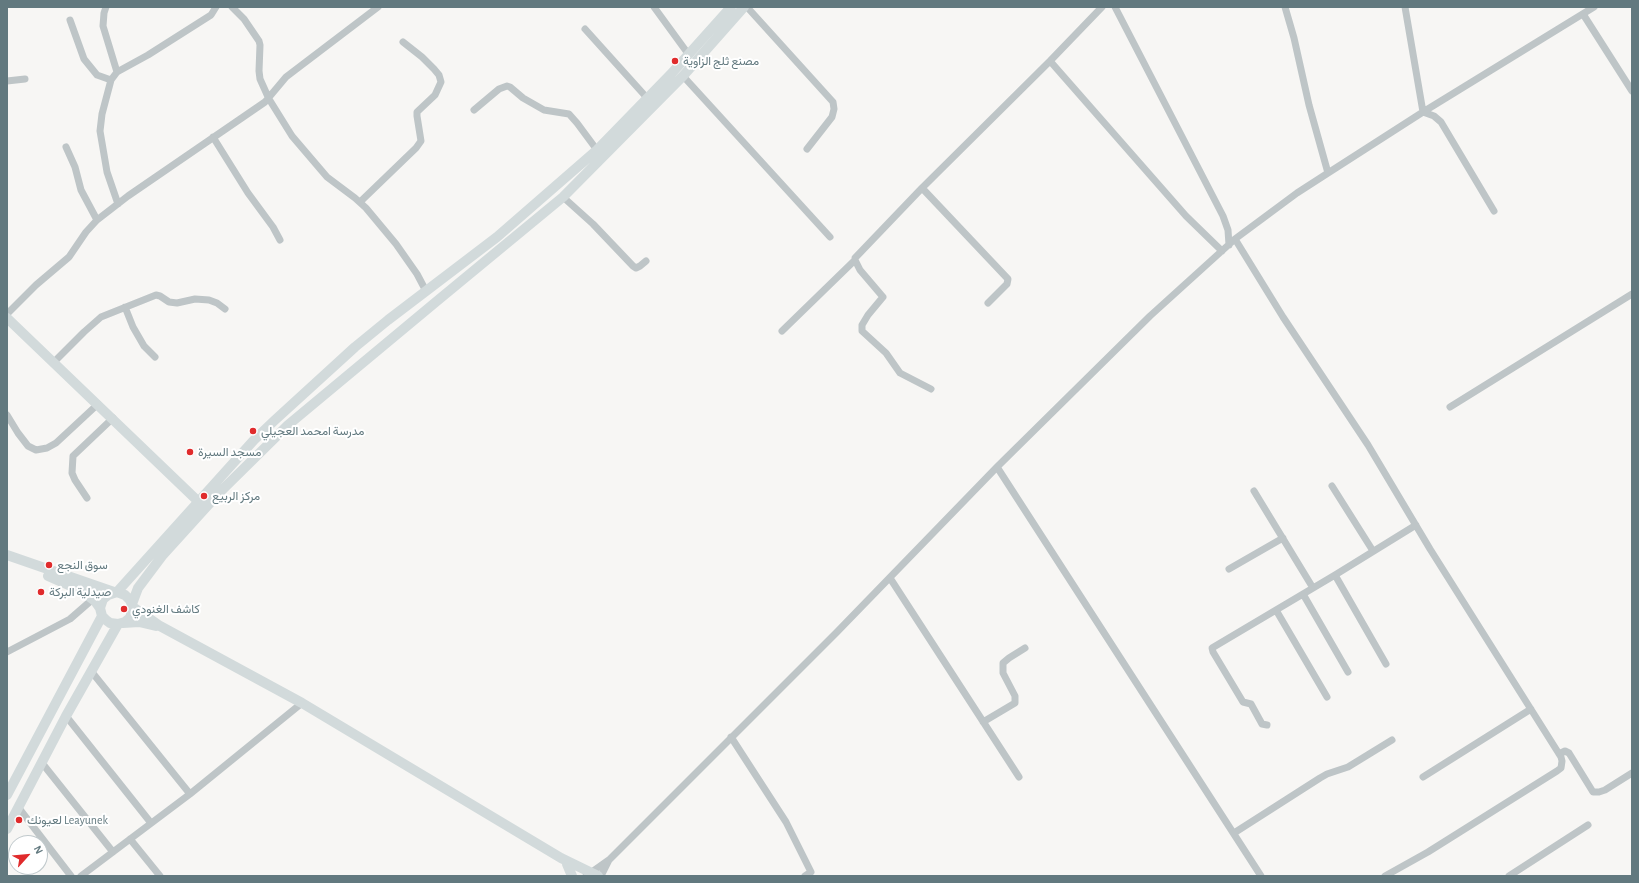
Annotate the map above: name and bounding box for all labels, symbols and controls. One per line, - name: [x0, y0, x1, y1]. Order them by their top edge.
- place label: مصنع ثلج الزاوية: [683, 54, 759, 68]
- marker: مصنع ثلج الزاوية: [670, 56, 680, 66]
- place label: مدرسة امحمد العجيلي: [261, 424, 364, 438]
- marker: مدرسة امحمد العجيلي: [248, 426, 258, 436]
- place label: مسجد السيرة: [198, 445, 261, 459]
- marker: مسجد السيرة: [185, 447, 195, 457]
- place label: مركز الربيع: [212, 489, 260, 503]
- marker: مركز الربيع: [199, 491, 209, 501]
- place label: سوق النجع: [57, 558, 108, 572]
- marker: سوق النجع: [44, 560, 54, 570]
- place label: صيدلية البركة: [49, 585, 111, 599]
- marker: صيدلية البركة: [36, 587, 46, 597]
- place label: كاشف الغنودي: [132, 602, 200, 616]
- marker: كاشف الغنودي: [119, 604, 129, 614]
- place label: لعيونك Leayunek: [27, 813, 108, 827]
- marker: لعيونك Leayunek: [14, 815, 24, 825]
- north arrow: [8, 835, 48, 875]
- text: N: [32, 844, 45, 856]

